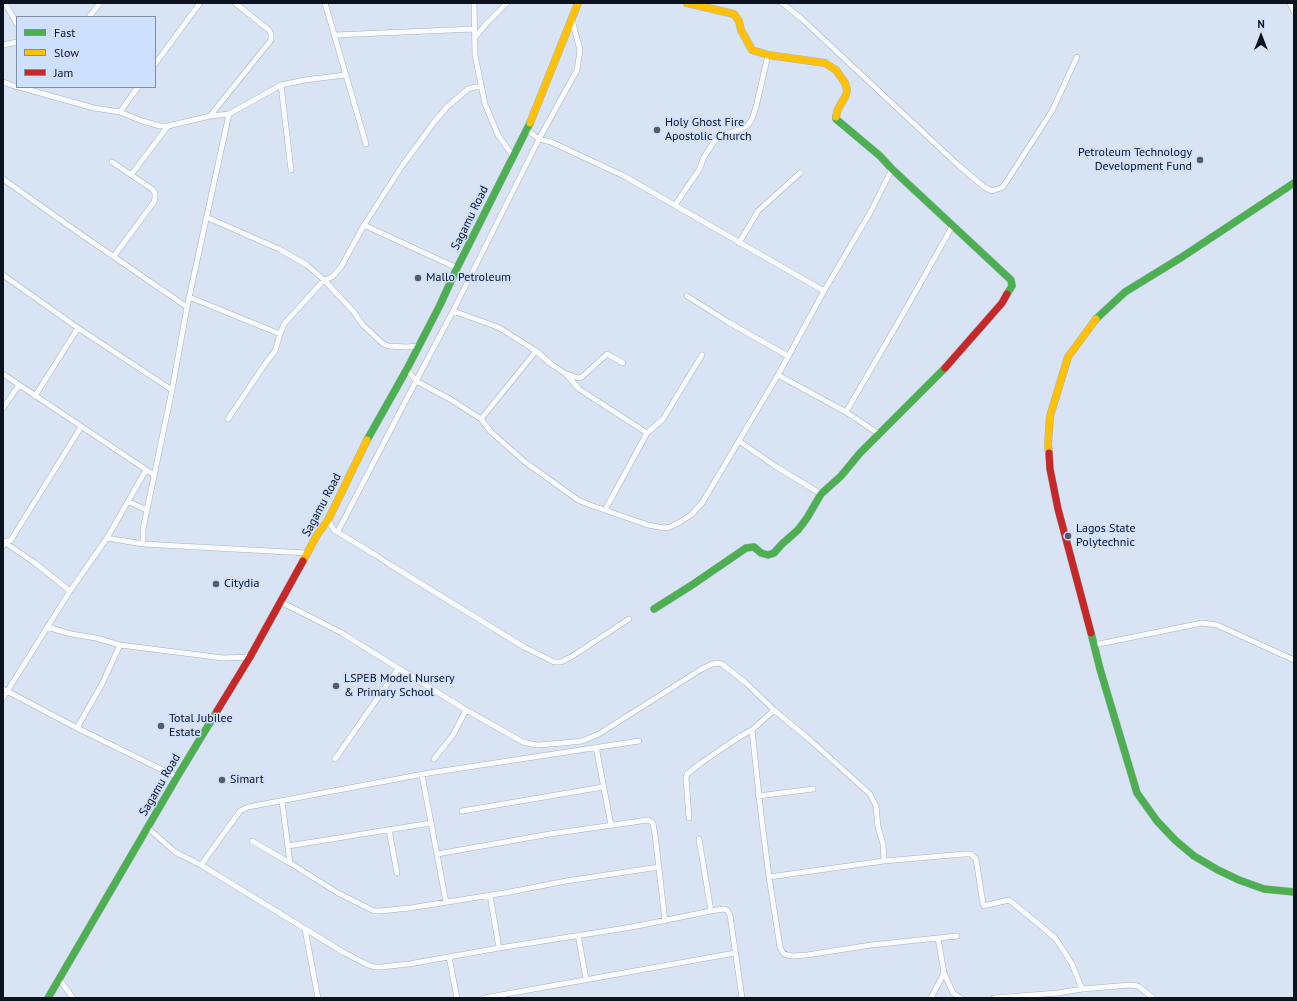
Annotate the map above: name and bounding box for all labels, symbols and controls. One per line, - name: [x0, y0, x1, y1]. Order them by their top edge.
- legend: [16, 16, 156, 88]
- north arrow: [1241, 16, 1281, 56]
- text: N: [1257, 17, 1265, 31]
- text: Fast: [54, 25, 75, 40]
- text: Slow: [54, 45, 79, 60]
- text: Jam: [54, 65, 73, 80]
- place label: Holy Ghost Fire Apostolic Church: [665, 116, 752, 144]
- marker: Holy Ghost Fire Apostolic Church: [652, 125, 662, 135]
- place label: Petroleum Technology Development Fund: [1078, 146, 1192, 174]
- marker: Petroleum Technology Development Fund: [1195, 155, 1205, 165]
- street label: Sagamu Road: [448, 184, 492, 252]
- place label: Mallo Petroleum: [426, 271, 511, 285]
- marker: Mallo Petroleum: [413, 273, 423, 283]
- street label: Sagamu Road: [299, 471, 345, 539]
- place label: Lagos State Polytechnic: [1076, 522, 1135, 550]
- marker: Lagos State Polytechnic: [1063, 531, 1073, 541]
- place label: Citydia: [224, 577, 259, 591]
- marker: Citydia: [211, 579, 221, 589]
- place label: LSPEB Model Nursery & Primary School: [344, 672, 455, 700]
- marker: LSPEB Model Nursery & Primary School: [331, 681, 341, 691]
- place label: Total Jubilee Estate: [169, 712, 233, 740]
- marker: Total Jubilee Estate: [156, 721, 166, 731]
- street label: Sagamu Road: [136, 751, 184, 819]
- place label: Simart: [230, 773, 264, 787]
- marker: Simart: [217, 775, 227, 785]

